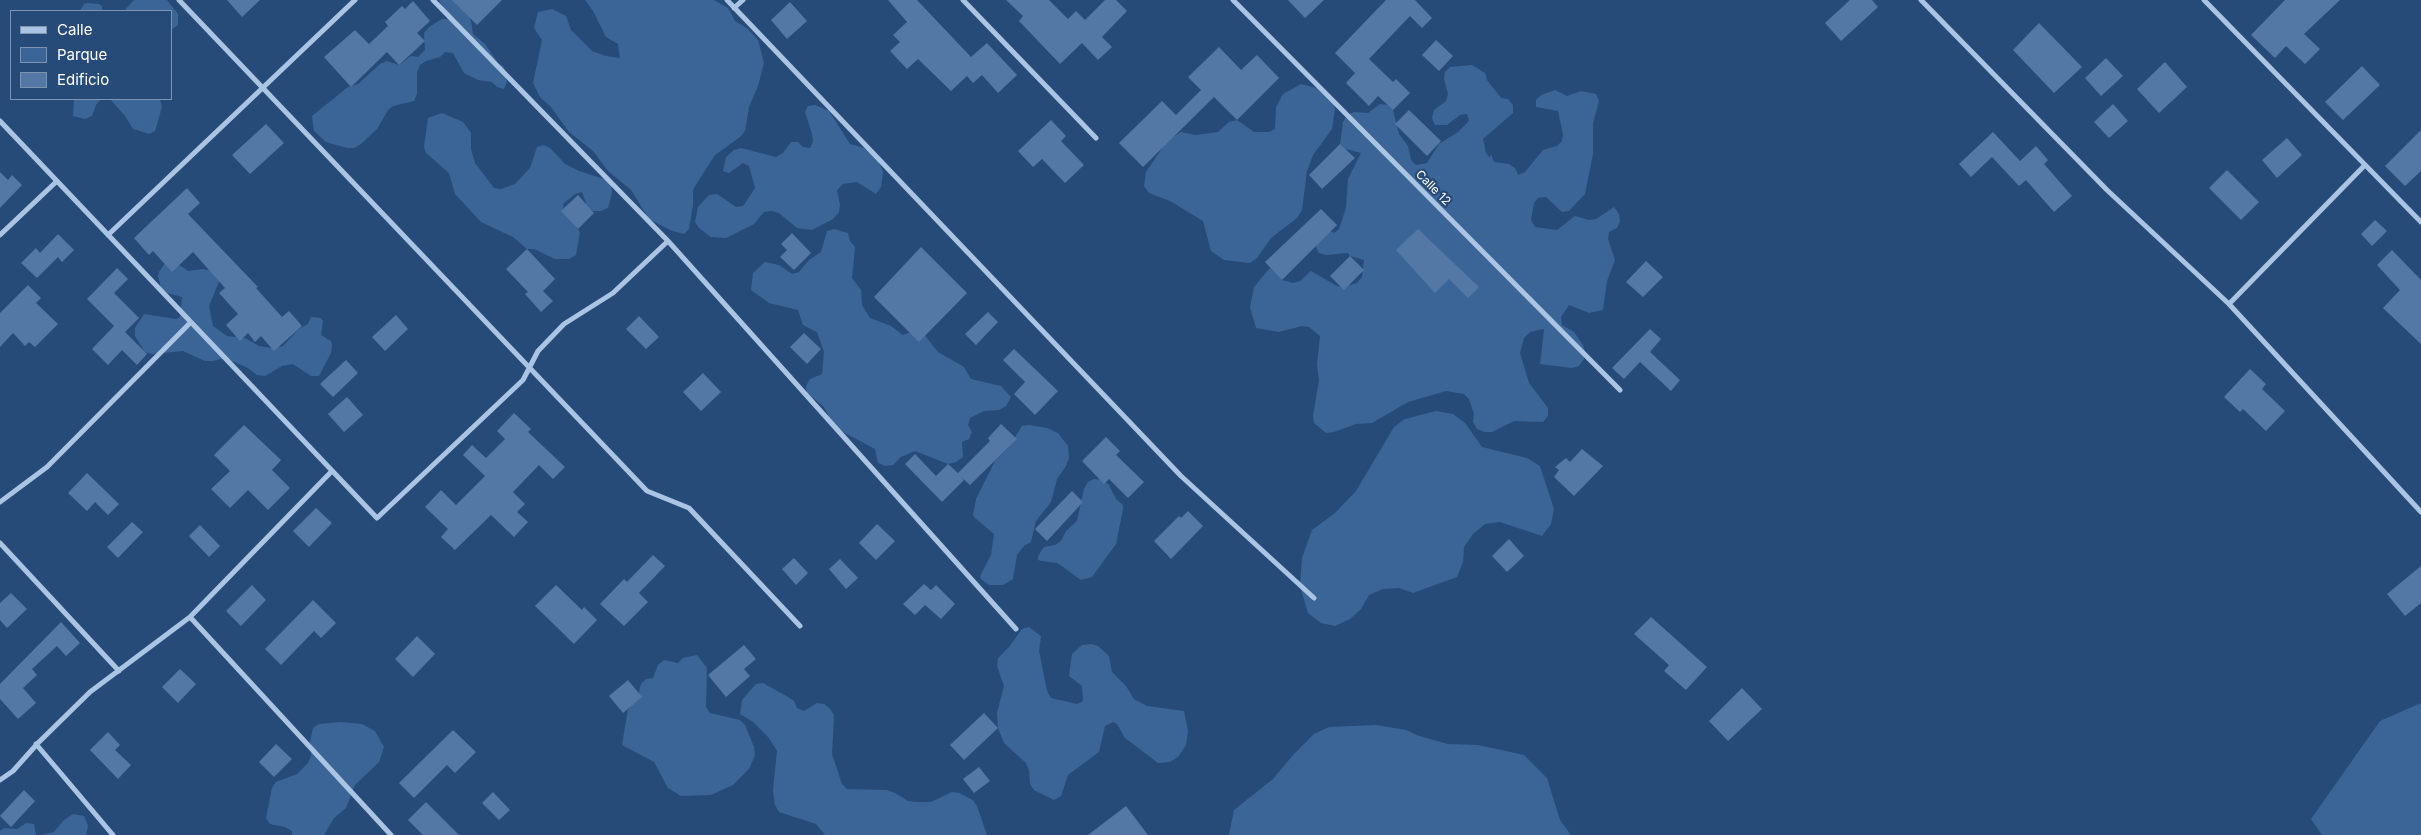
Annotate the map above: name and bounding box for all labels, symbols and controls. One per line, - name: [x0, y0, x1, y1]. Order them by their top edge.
- legend: [10, 10, 172, 100]
- text: Calle: [57, 20, 92, 39]
- text: Parque: [57, 45, 107, 64]
- text: Edificio: [57, 70, 109, 89]
- street label: Calle 12: [1412, 167, 1454, 209]

